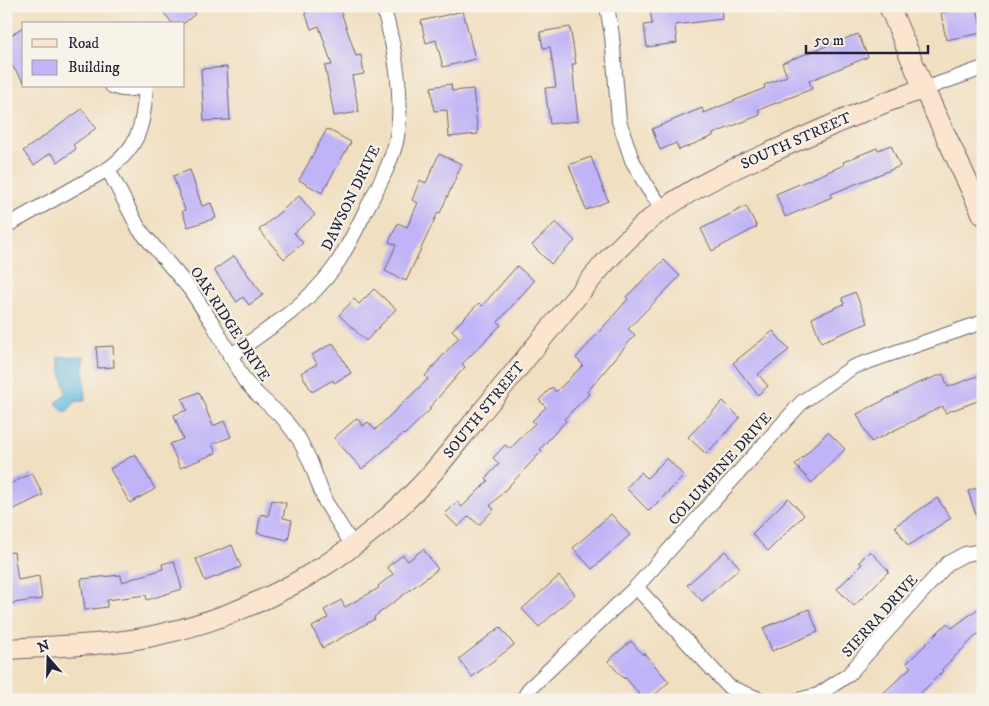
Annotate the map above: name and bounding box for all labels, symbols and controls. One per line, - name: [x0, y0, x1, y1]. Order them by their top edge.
- legend: [22, 22, 185, 88]
- scale bar: [806, 22, 929, 54]
- text: 50 m: [814, 31, 844, 50]
- text: Road: [68, 34, 100, 53]
- text: Building: [68, 58, 120, 77]
- street label: SOUTH STREET: [738, 108, 855, 174]
- street label: DAWSON DRIVE: [317, 142, 385, 254]
- street label: OAK RIDGE DRIVE: [186, 263, 274, 385]
- street label: SOUTH STREET: [439, 357, 529, 462]
- street label: COLUMBINE DRIVE: [664, 408, 776, 529]
- street label: SIERRA DRIVE: [838, 570, 922, 661]
- north arrow: [22, 634, 72, 684]
- text: N: [35, 636, 53, 657]

